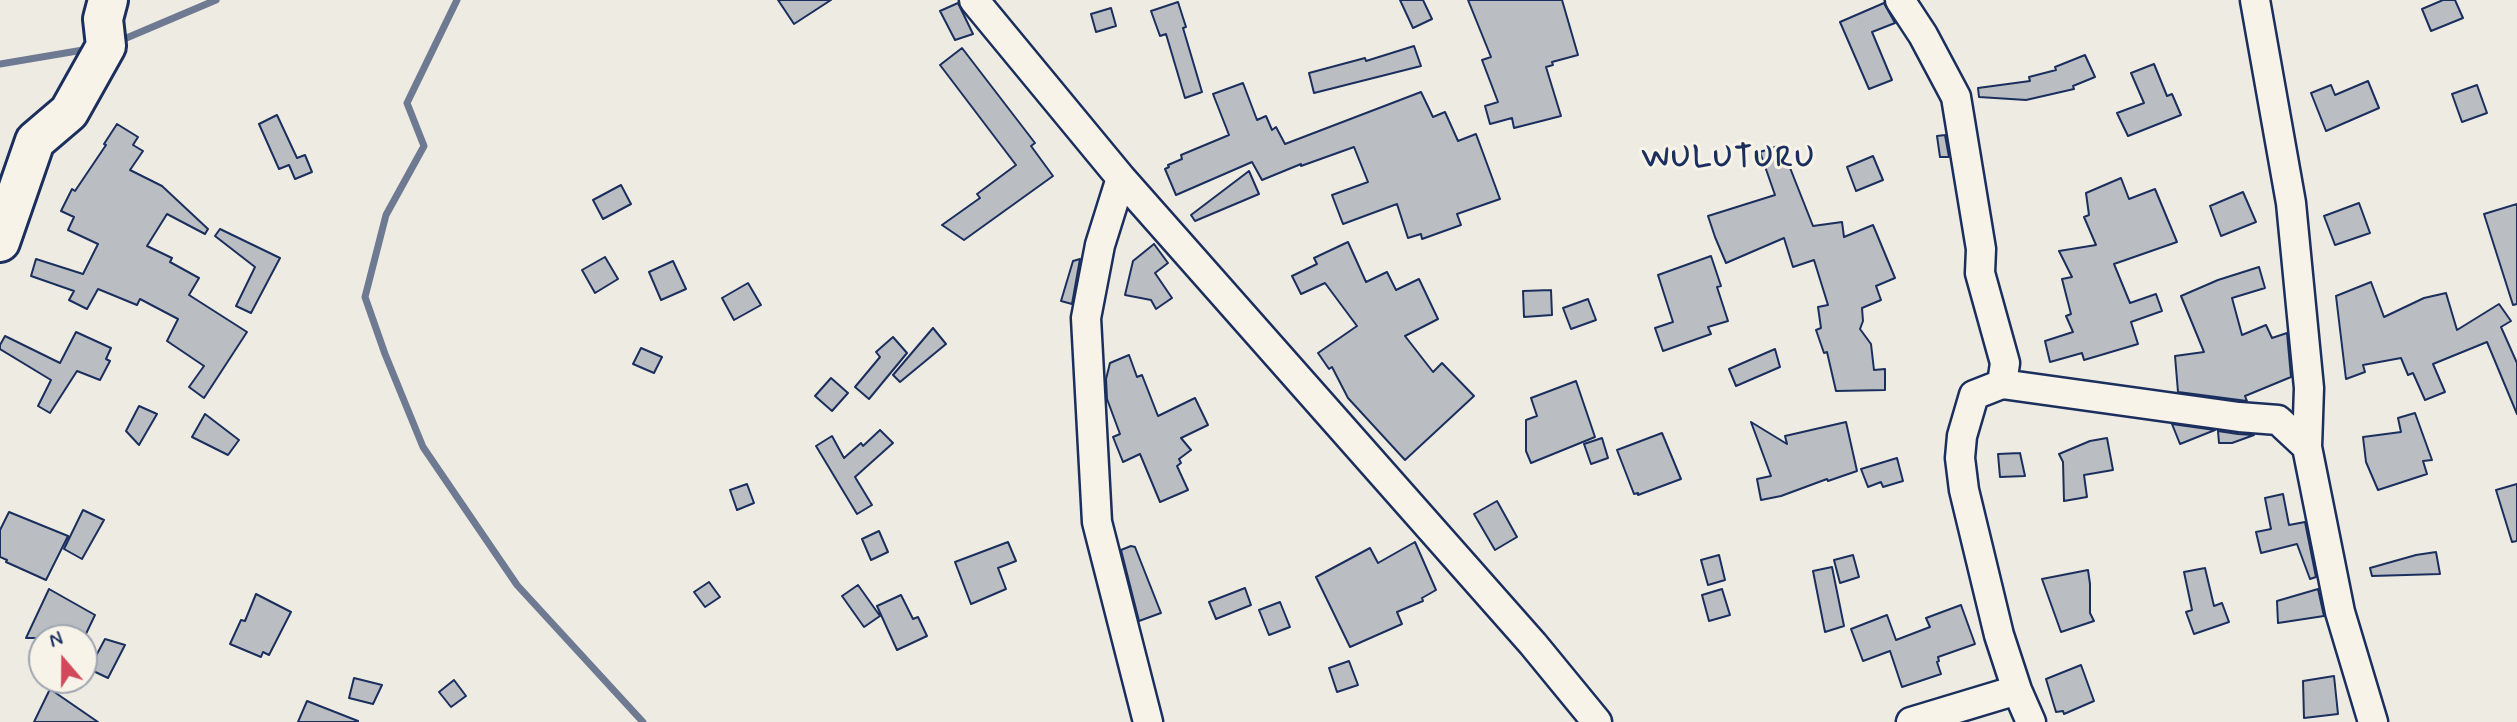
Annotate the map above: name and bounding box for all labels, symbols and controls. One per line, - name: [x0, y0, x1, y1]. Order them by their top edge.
- district label: WULUTURU: [1644, 142, 1814, 178]
- north arrow: [28, 624, 98, 694]
- text: N: [46, 627, 67, 655]

